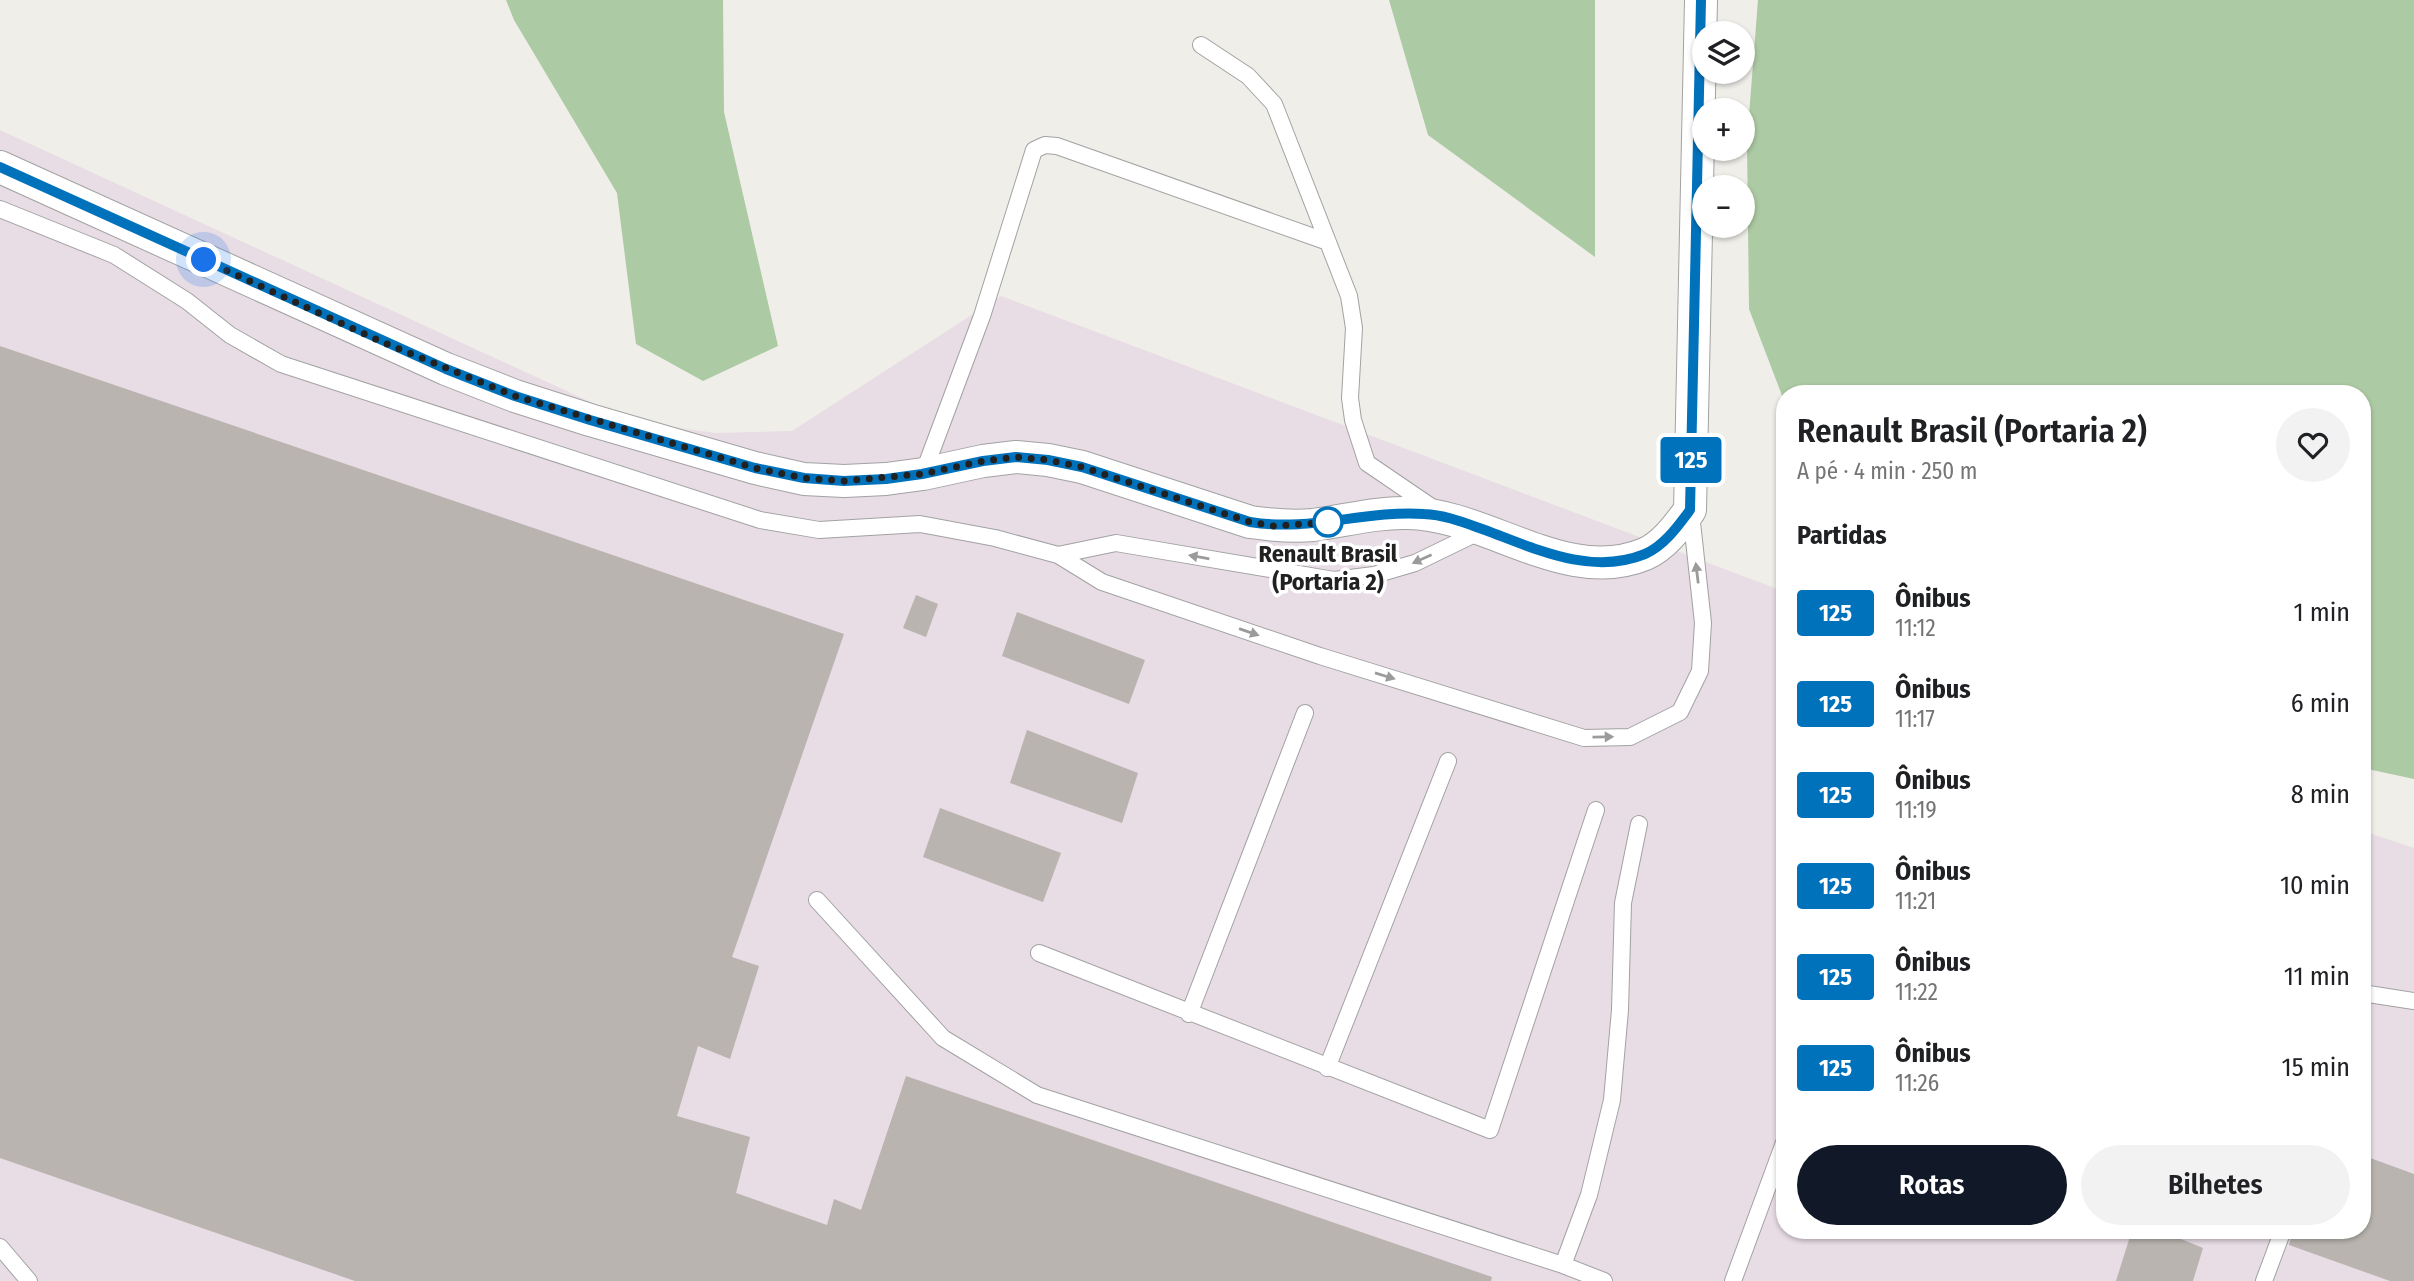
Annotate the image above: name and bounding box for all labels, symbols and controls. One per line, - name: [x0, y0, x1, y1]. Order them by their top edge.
- map controls: [1692, 21, 1755, 238]
- button: layers: [1692, 21, 1755, 84]
- button: +: [1692, 98, 1755, 161]
- button: −: [1692, 175, 1755, 238]
- your location: [186, 242, 221, 277]
- button: heart: [2276, 408, 2350, 482]
- text: Renault Brasil (Portaria 2): [1797, 411, 2147, 451]
- line badge: 125: [1651, 437, 1731, 483]
- text: 125: [1674, 446, 1708, 474]
- text: A pé · 4 min · 250 m: [1797, 457, 1977, 485]
- marker: Renault Brasil (Portaria 2): [1313, 507, 1343, 537]
- text: Partidas: [1797, 520, 1887, 551]
- place label: Renault Brasil (Portaria 2): [1259, 540, 1398, 596]
- one-way arrow: [1188, 551, 1210, 562]
- one-way arrow: [1412, 553, 1432, 565]
- one-way arrow: [1692, 561, 1703, 583]
- text: Ônibus: [1895, 583, 1971, 614]
- text: 1 min: [2294, 597, 2350, 628]
- text: 125: [1819, 599, 1852, 627]
- text: 11:12: [1895, 614, 1936, 642]
- one-way arrow: [1239, 627, 1260, 638]
- one-way arrow: [1374, 672, 1395, 682]
- text: Ônibus: [1895, 674, 1971, 705]
- text: 6 min: [2291, 688, 2350, 719]
- text: 125: [1819, 690, 1852, 718]
- text: 11:17: [1895, 705, 1935, 733]
- one-way arrow: [1592, 731, 1614, 743]
- text: Ônibus: [1895, 765, 1971, 796]
- text: 8 min: [2291, 779, 2350, 810]
- text: 125: [1819, 781, 1852, 809]
- text: 11:19: [1895, 796, 1937, 824]
- text: Ônibus: [1895, 856, 1971, 887]
- text: 10 min: [2280, 870, 2350, 901]
- text: 125: [1819, 872, 1852, 900]
- text: 11:21: [1895, 887, 1936, 915]
- text: Ônibus: [1895, 947, 1971, 978]
- text: 11 min: [2284, 961, 2350, 992]
- text: 125: [1819, 963, 1852, 991]
- text: 11:22: [1895, 978, 1938, 1006]
- text: Ônibus: [1895, 1038, 1971, 1069]
- text: 15 min: [2282, 1052, 2350, 1083]
- text: 125: [1819, 1054, 1852, 1082]
- text: 11:26: [1895, 1069, 1939, 1097]
- button: Rotas: [1797, 1145, 2067, 1225]
- button: Bilhetes: [2081, 1145, 2350, 1225]

